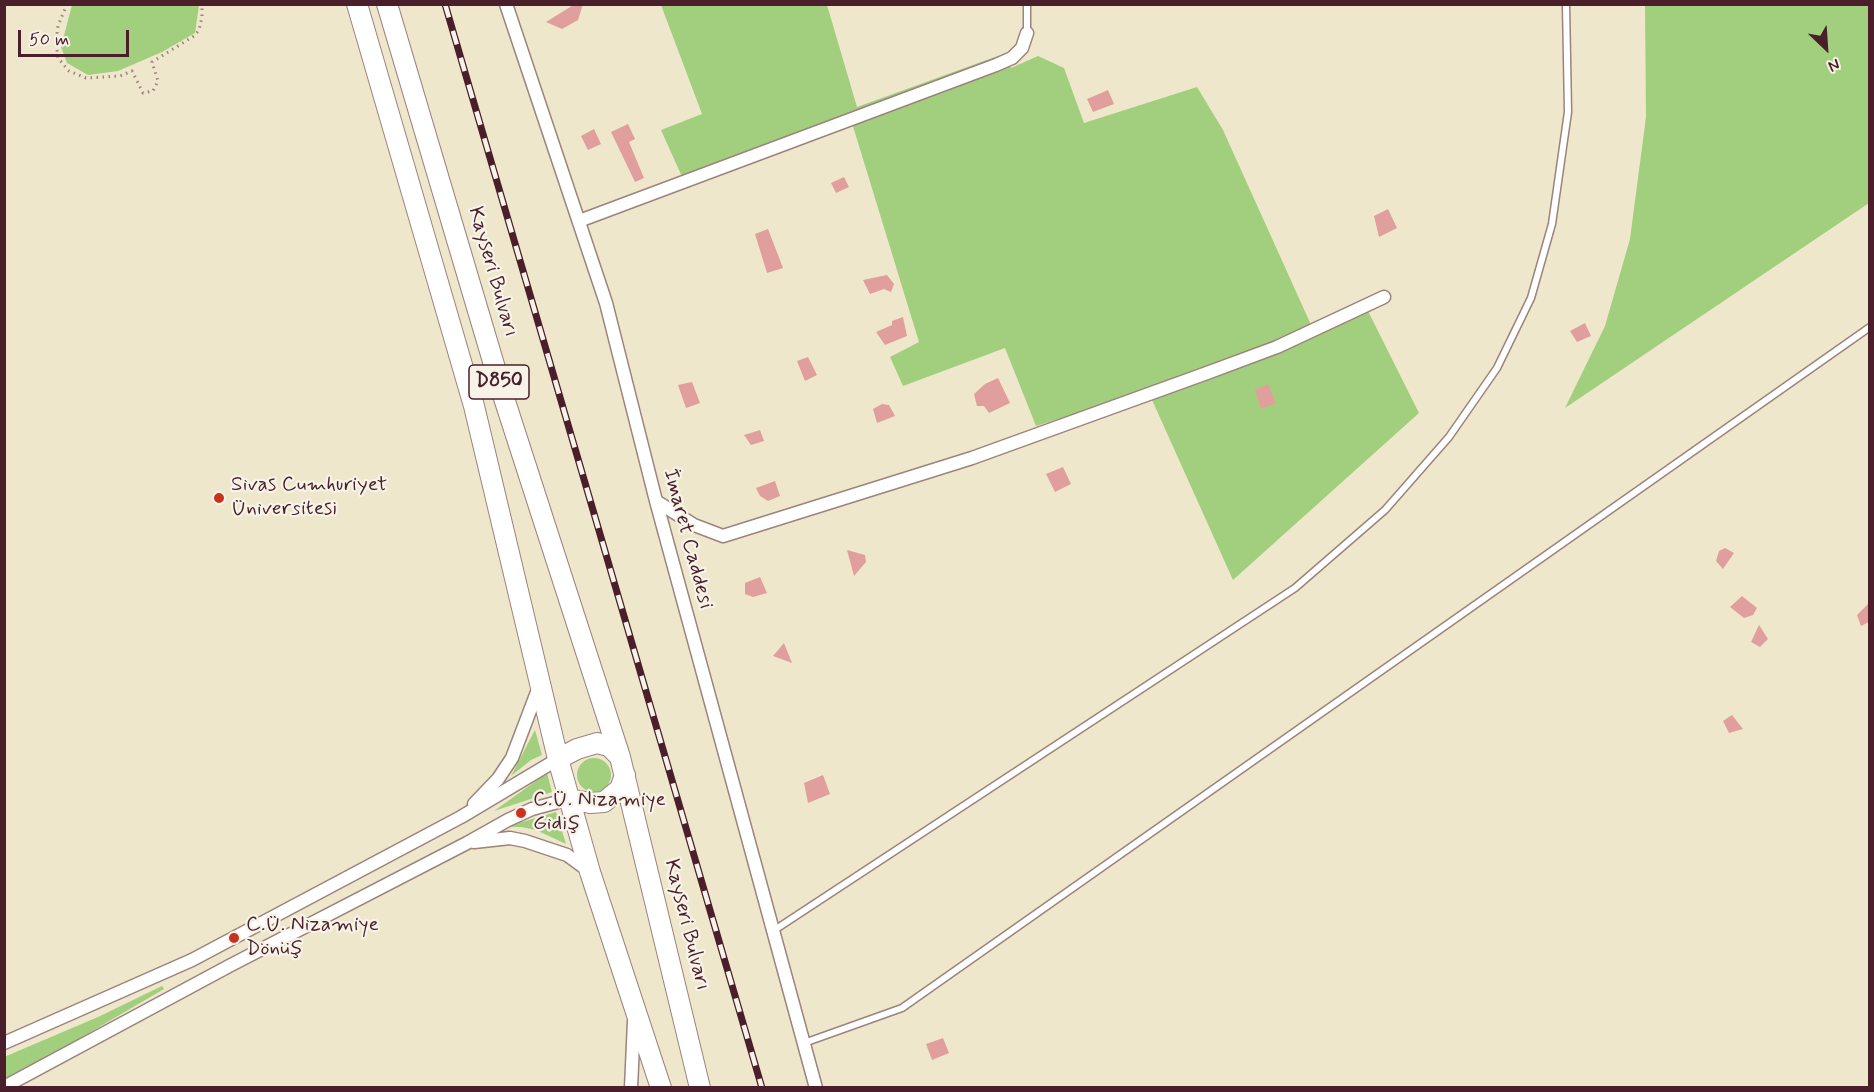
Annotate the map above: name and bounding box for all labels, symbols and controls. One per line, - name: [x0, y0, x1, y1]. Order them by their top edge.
- scale bar: [21, 18, 132, 56]
- north arrow: [1796, 18, 1856, 78]
- text: 50 m: [29, 28, 69, 52]
- text: N: [1825, 53, 1843, 77]
- street label: Kayseri Bulvarı: [461, 204, 523, 340]
- road number: D850: [469, 365, 529, 399]
- street label: İmaret Caddesi: [656, 466, 718, 612]
- place label: Sivas Cumhuriyet Üniversitesi: [231, 473, 387, 523]
- marker: Sivas Cumhuriyet Üniversitesi: [212, 491, 226, 505]
- place label: C.Ü. Nizamiye Gidiş: [533, 788, 666, 838]
- marker: C.Ü. Nizamiye Gidiş: [514, 806, 528, 820]
- street label: Kayseri Bulvarı: [658, 857, 714, 993]
- place label: C.Ü. Nizamiye Dönüş: [246, 913, 379, 963]
- marker: C.Ü. Nizamiye Dönüş: [227, 931, 241, 945]

